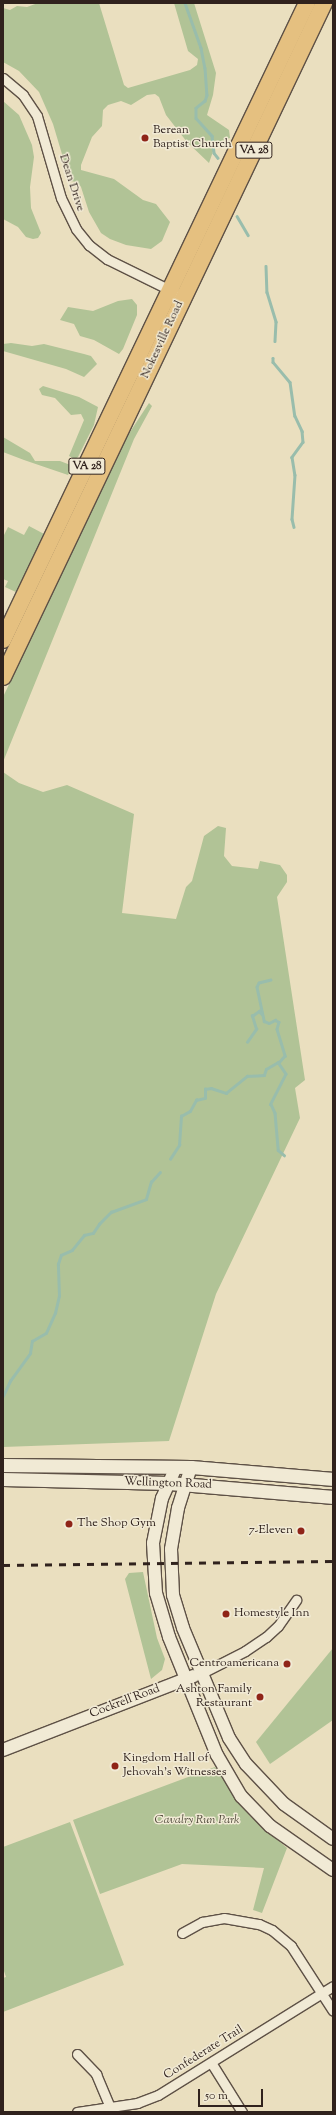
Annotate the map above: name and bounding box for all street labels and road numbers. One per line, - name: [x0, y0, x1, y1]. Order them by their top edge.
- road number: VA 28: [235, 141, 273, 159]
- street label: Dean Drive: [55, 153, 87, 213]
- street label: Nokesville Road: [139, 299, 187, 381]
- road number: VA 28: [68, 457, 106, 475]
- street label: Wellington Road: [124, 1475, 212, 1493]
- street label: Cockrell Road: [88, 1682, 162, 1722]
- street label: Confederate Trail: [162, 2023, 246, 2083]

